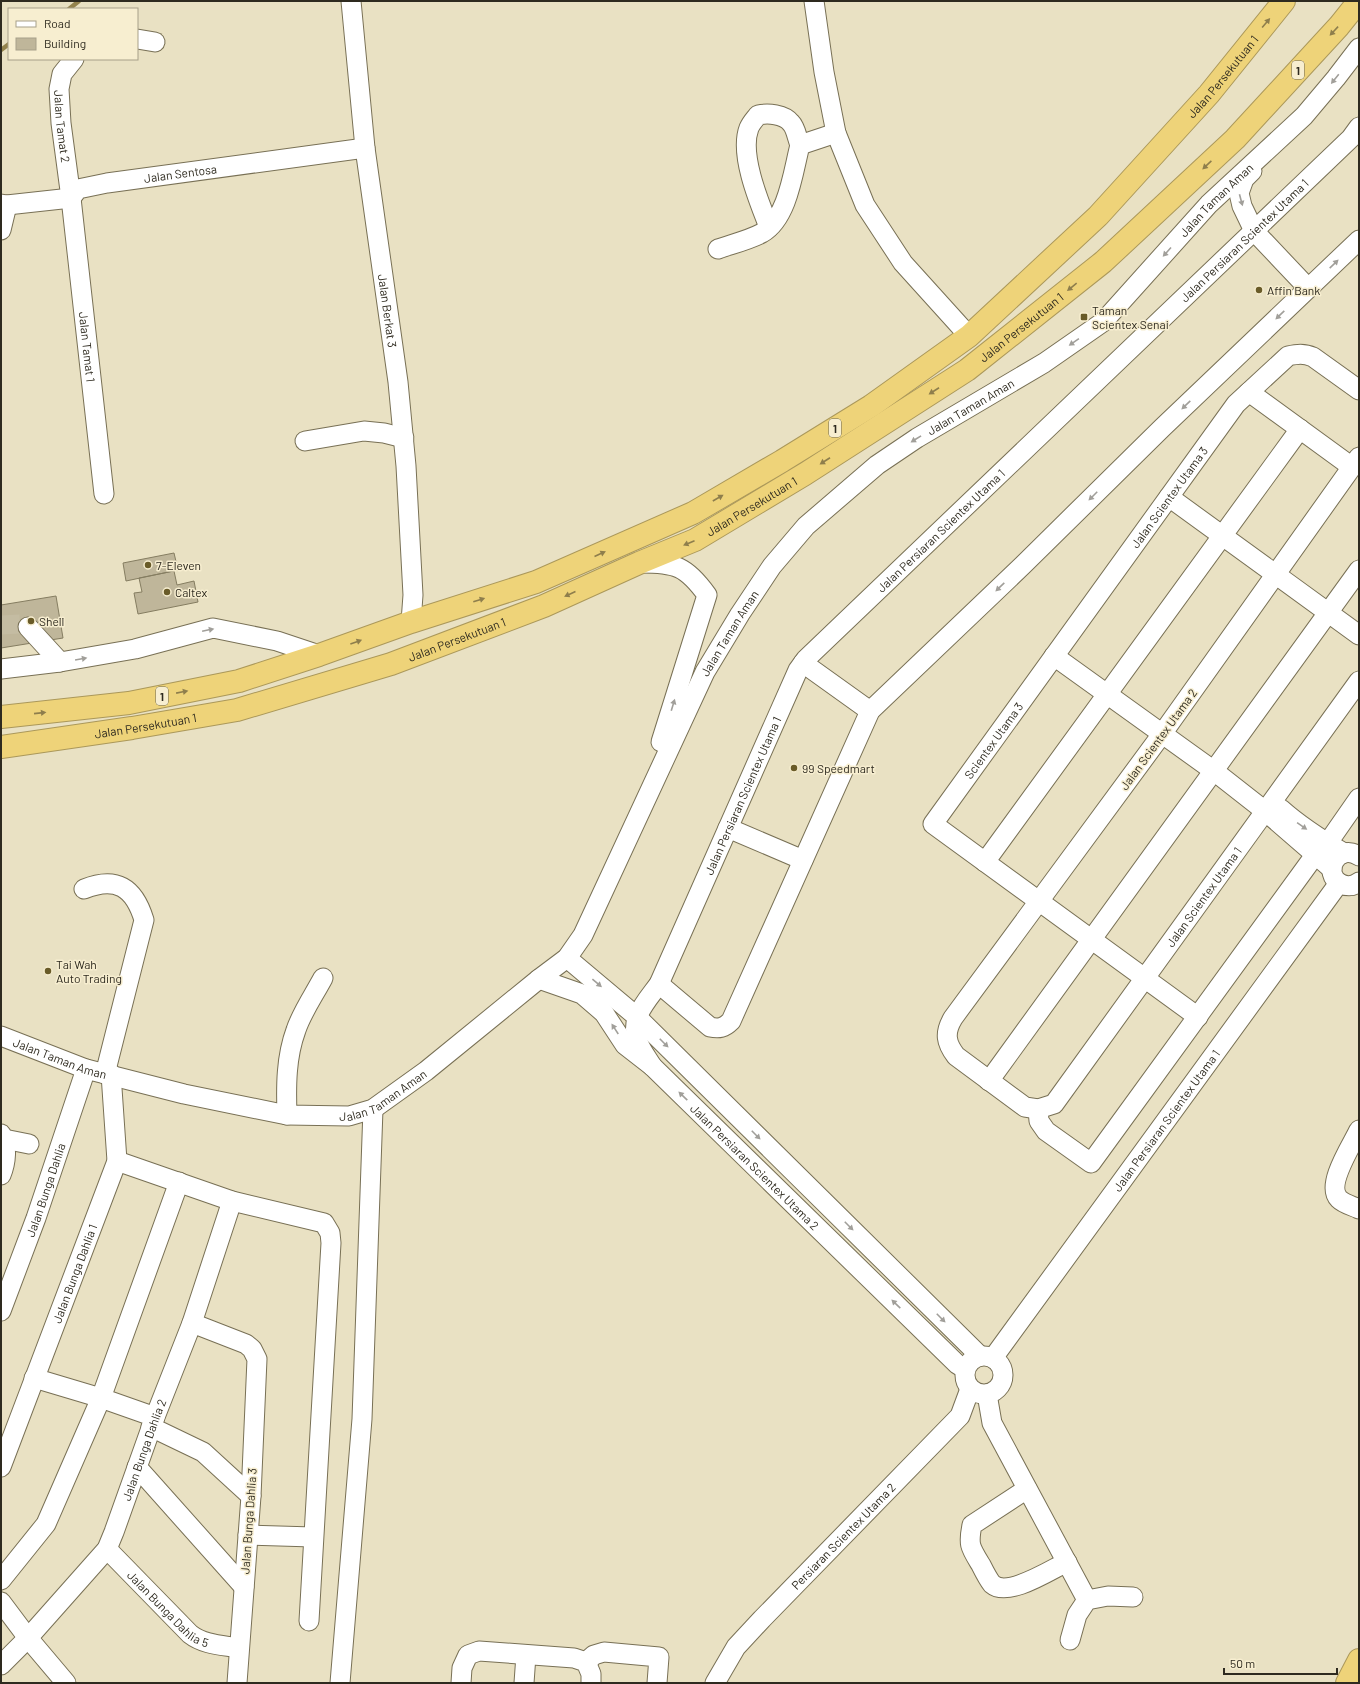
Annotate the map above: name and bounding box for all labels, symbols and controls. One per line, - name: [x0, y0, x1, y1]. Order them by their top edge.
- legend: [8, 8, 138, 60]
- text: Road: [44, 16, 71, 30]
- one-way arrow: [1261, 18, 1270, 28]
- one-way arrow: [1329, 26, 1339, 36]
- street label: Jalan Persekutuan 1: [1184, 32, 1261, 120]
- text: Building: [44, 36, 86, 50]
- road number: 1: [1292, 61, 1304, 79]
- one-way arrow: [1331, 73, 1340, 84]
- street label: Jalan Tamat 2: [52, 90, 73, 163]
- street label: Jalan Taman Aman: [1176, 160, 1256, 239]
- one-way arrow: [1202, 160, 1212, 170]
- street label: Jalan Sentosa: [143, 161, 218, 185]
- street label: Jalan Persiaran Scientex Utama 1: [1177, 176, 1311, 304]
- one-way arrow: [1238, 195, 1244, 207]
- one-way arrow: [1162, 247, 1171, 257]
- one-way arrow: [1329, 259, 1339, 269]
- street label: Jalan Berkat 3: [376, 273, 400, 348]
- one-way arrow: [1067, 282, 1078, 291]
- place label: Affin Bank: [1267, 283, 1320, 297]
- marker: Affin Bank: [1254, 285, 1264, 295]
- street label: Jalan Persekutuan 1: [976, 289, 1066, 365]
- place label: Taman Scientex Senai: [1092, 303, 1169, 331]
- one-way arrow: [1275, 310, 1285, 320]
- street label: Jalan Tamat 1: [77, 311, 98, 383]
- marker: Taman Scientex Senai: [1079, 312, 1089, 322]
- one-way arrow: [1069, 338, 1079, 346]
- street label: Jalan Taman Aman: [924, 375, 1016, 438]
- one-way arrow: [928, 388, 940, 395]
- one-way arrow: [1181, 400, 1191, 410]
- road number: 1: [829, 419, 841, 437]
- one-way arrow: [910, 436, 922, 443]
- street label: Jalan Scientex Utama 3: [1128, 444, 1210, 550]
- one-way arrow: [819, 458, 830, 465]
- street label: Jalan Persiaran Scientex Utama 1: [874, 466, 1007, 595]
- street label: Jalan Persekutuan 1: [704, 474, 799, 539]
- one-way arrow: [1088, 491, 1098, 501]
- one-way arrow: [712, 495, 724, 502]
- one-way arrow: [683, 540, 695, 546]
- one-way arrow: [594, 550, 606, 557]
- place label: 7-Eleven: [156, 558, 201, 572]
- marker: 7-Eleven: [143, 560, 153, 570]
- one-way arrow: [995, 582, 1005, 592]
- place label: Caltex: [175, 585, 208, 599]
- marker: Caltex: [162, 587, 172, 597]
- street label: Jalan Taman Aman: [697, 588, 761, 678]
- one-way arrow: [564, 591, 575, 597]
- one-way arrow: [473, 597, 485, 603]
- place label: Shell: [39, 614, 64, 628]
- street label: Jalan Persekutuan 1: [406, 614, 508, 664]
- marker: Shell: [26, 616, 36, 626]
- one-way arrow: [202, 627, 214, 633]
- one-way arrow: [350, 639, 362, 645]
- one-way arrow: [75, 655, 87, 661]
- street label: Jalan Scientex Utama 2: [1117, 686, 1199, 792]
- road number: 1: [156, 687, 168, 705]
- one-way arrow: [176, 689, 188, 695]
- one-way arrow: [670, 698, 676, 710]
- street label: Scientex Utama 3: [961, 699, 1026, 781]
- one-way arrow: [34, 710, 46, 716]
- street label: Jalan Persekutuan 1: [93, 710, 197, 740]
- street label: Jalan Persiaran Scientex Utama 1: [701, 714, 784, 877]
- place label: 99 Speedmart: [802, 761, 875, 775]
- marker: 99 Speedmart: [789, 763, 799, 773]
- one-way arrow: [1297, 822, 1308, 830]
- street label: Jalan Scientex Utama 1: [1163, 844, 1244, 949]
- place label: Tai Wah Auto Trading: [56, 957, 122, 985]
- marker: Tai Wah Auto Trading: [43, 966, 53, 976]
- one-way arrow: [591, 979, 602, 988]
- one-way arrow: [611, 1024, 619, 1034]
- street label: Jalan Taman Aman: [11, 1034, 108, 1081]
- one-way arrow: [659, 1038, 669, 1048]
- street label: Jalan Persiaran Scientex Utama 1: [1110, 1047, 1222, 1194]
- street label: Jalan Taman Aman: [339, 1066, 429, 1123]
- one-way arrow: [678, 1091, 688, 1101]
- street label: Jalan Persiaran Scientex Utama 2: [688, 1101, 822, 1232]
- one-way arrow: [751, 1130, 761, 1140]
- street label: Jalan Bunga Dahlia: [23, 1141, 68, 1239]
- one-way arrow: [844, 1221, 854, 1231]
- street label: Jalan Bunga Dahlia 1: [49, 1222, 99, 1325]
- one-way arrow: [891, 1299, 901, 1309]
- one-way arrow: [936, 1313, 946, 1323]
- street label: Jalan Bunga Dahlia 2: [119, 1397, 168, 1502]
- street label: Jalan Bunga Dahlia 3: [237, 1467, 259, 1575]
- street label: Persiaran Scientex Utama 2: [788, 1480, 898, 1592]
- street label: Jalan Bunga Dahlia 5: [125, 1568, 210, 1650]
- scale bar: [1224, 1650, 1337, 1676]
- text: 50 m: [1230, 1656, 1255, 1670]

